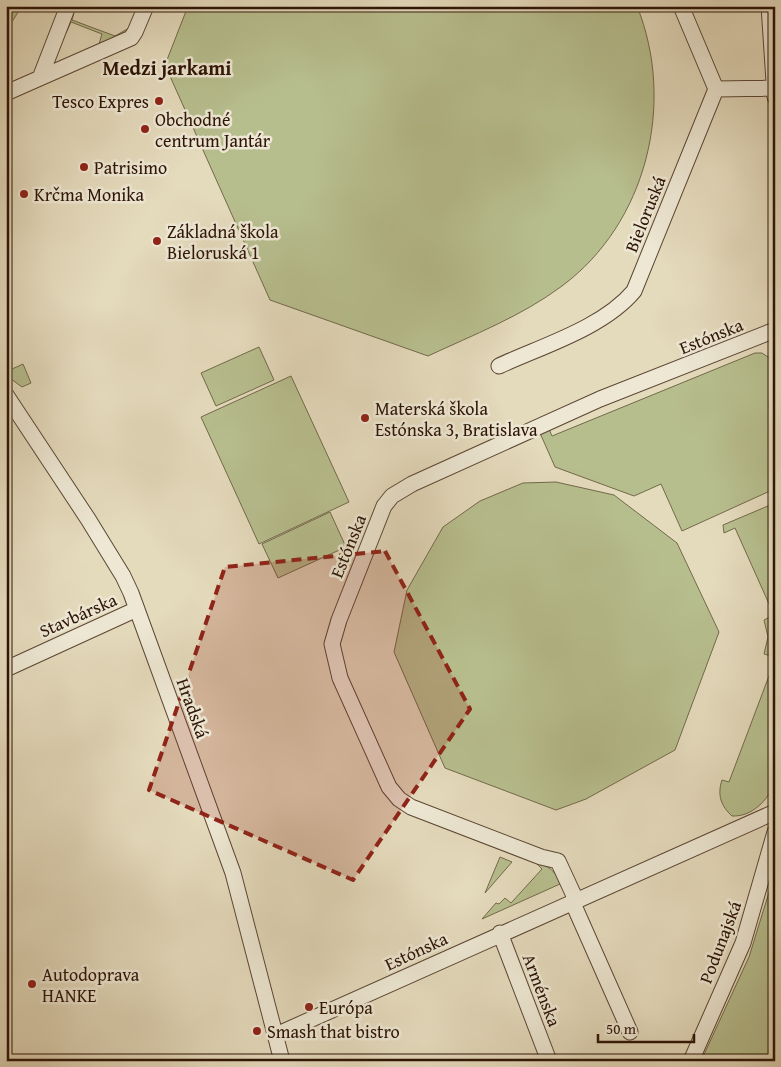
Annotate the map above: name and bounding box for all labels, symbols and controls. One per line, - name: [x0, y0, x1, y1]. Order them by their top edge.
- district label: Medzi jarkami: [103, 53, 232, 82]
- place label: Tesco Expres: [52, 88, 149, 115]
- marker: Tesco Expres: [153, 95, 165, 107]
- place label: Obchodné centrum Jantár: [155, 106, 271, 154]
- marker: Obchodné centrum Jantár: [139, 123, 151, 135]
- place label: Patrisimo: [94, 154, 167, 181]
- marker: Patrisimo: [78, 161, 90, 173]
- street label: Bieloruská: [618, 171, 673, 256]
- place label: Krčma Monika: [34, 181, 144, 208]
- marker: Krčma Monika: [18, 188, 30, 200]
- place label: Základná škola Bieloruská 1: [167, 218, 279, 266]
- marker: Základná škola Bieloruská 1: [151, 235, 163, 247]
- street label: Estónska: [675, 311, 747, 361]
- place label: Materská škola Estónska 3, Bratislava: [375, 395, 538, 443]
- marker: Materská škola Estónska 3, Bratislava: [359, 412, 371, 424]
- street label: Estónska: [323, 510, 373, 582]
- street label: Stavbárska: [35, 586, 122, 644]
- street label: Hradská: [170, 674, 216, 742]
- street label: Podunajská: [692, 896, 748, 987]
- street label: Estónska: [380, 924, 452, 977]
- street label: Arménska: [516, 950, 568, 1031]
- place label: Autodoprava HANKE: [42, 961, 140, 1009]
- marker: Autodoprava HANKE: [26, 978, 38, 990]
- place label: Európa: [319, 994, 373, 1021]
- marker: Európa: [303, 1001, 315, 1013]
- scale bar: [598, 1012, 695, 1044]
- place label: Smash that bistro: [267, 1018, 400, 1045]
- text: 50 m: [606, 1018, 637, 1039]
- marker: Smash that bistro: [251, 1025, 263, 1037]

